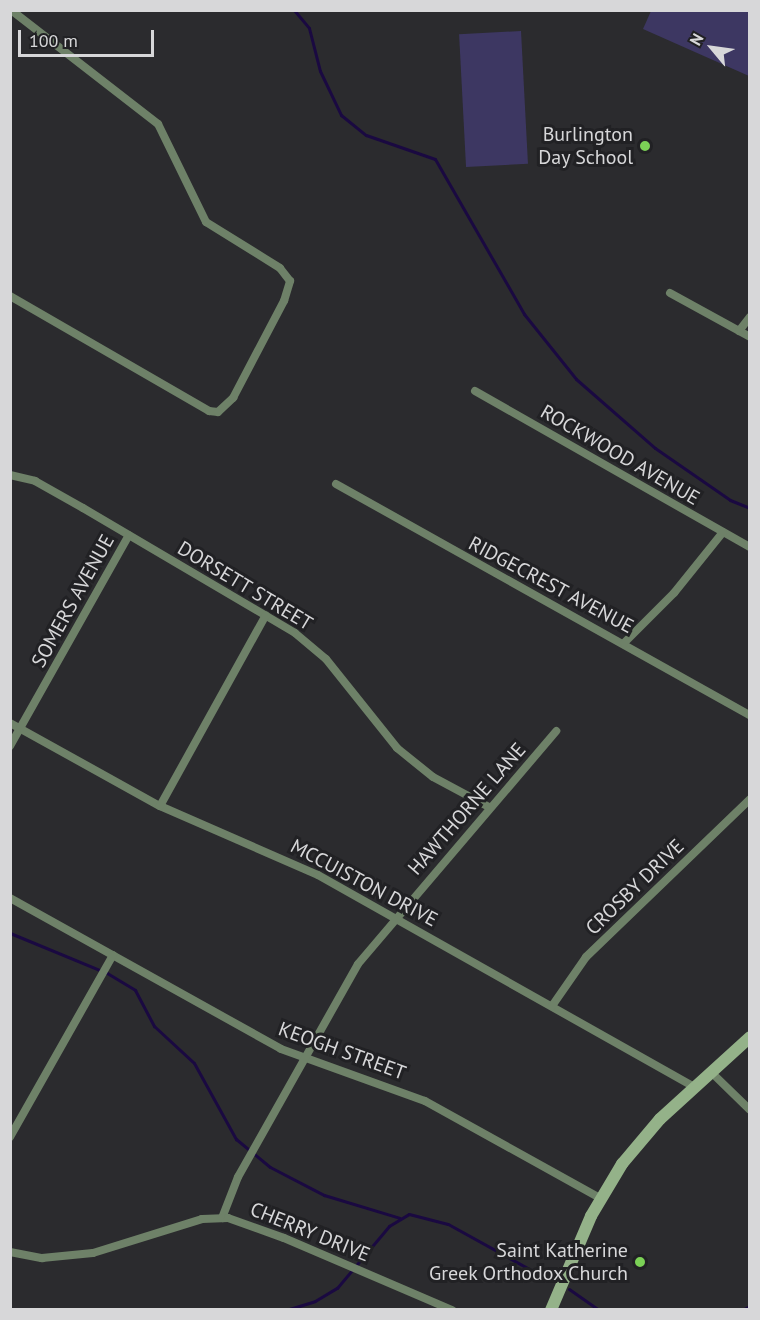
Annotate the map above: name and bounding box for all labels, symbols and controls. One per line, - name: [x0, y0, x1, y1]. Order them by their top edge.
- scale bar: [21, 18, 158, 56]
- north arrow: [682, 18, 742, 78]
- text: 100 m: [29, 29, 78, 52]
- text: N: [685, 30, 708, 49]
- place label: Burlington Day School: [537, 122, 633, 169]
- marker: Burlington Day School: [638, 139, 652, 153]
- street label: ROCKWOOD AVENUE: [536, 400, 704, 510]
- street label: SOMERS AVENUE: [26, 530, 120, 672]
- street label: RIDGECREST AVENUE: [464, 531, 638, 639]
- street label: DORSETT STREET: [173, 536, 317, 636]
- street label: HAWTHORNE LANE: [403, 738, 531, 880]
- street label: MCCUISTON DRIVE: [286, 834, 442, 932]
- street label: CROSBY DRIVE: [581, 834, 689, 940]
- street label: KEOGH STREET: [275, 1017, 409, 1085]
- street label: CHERRY DRIVE: [246, 1197, 374, 1267]
- place label: Saint Katherine Greek Orthodox Church: [428, 1238, 628, 1285]
- marker: Saint Katherine Greek Orthodox Church: [633, 1255, 647, 1269]

